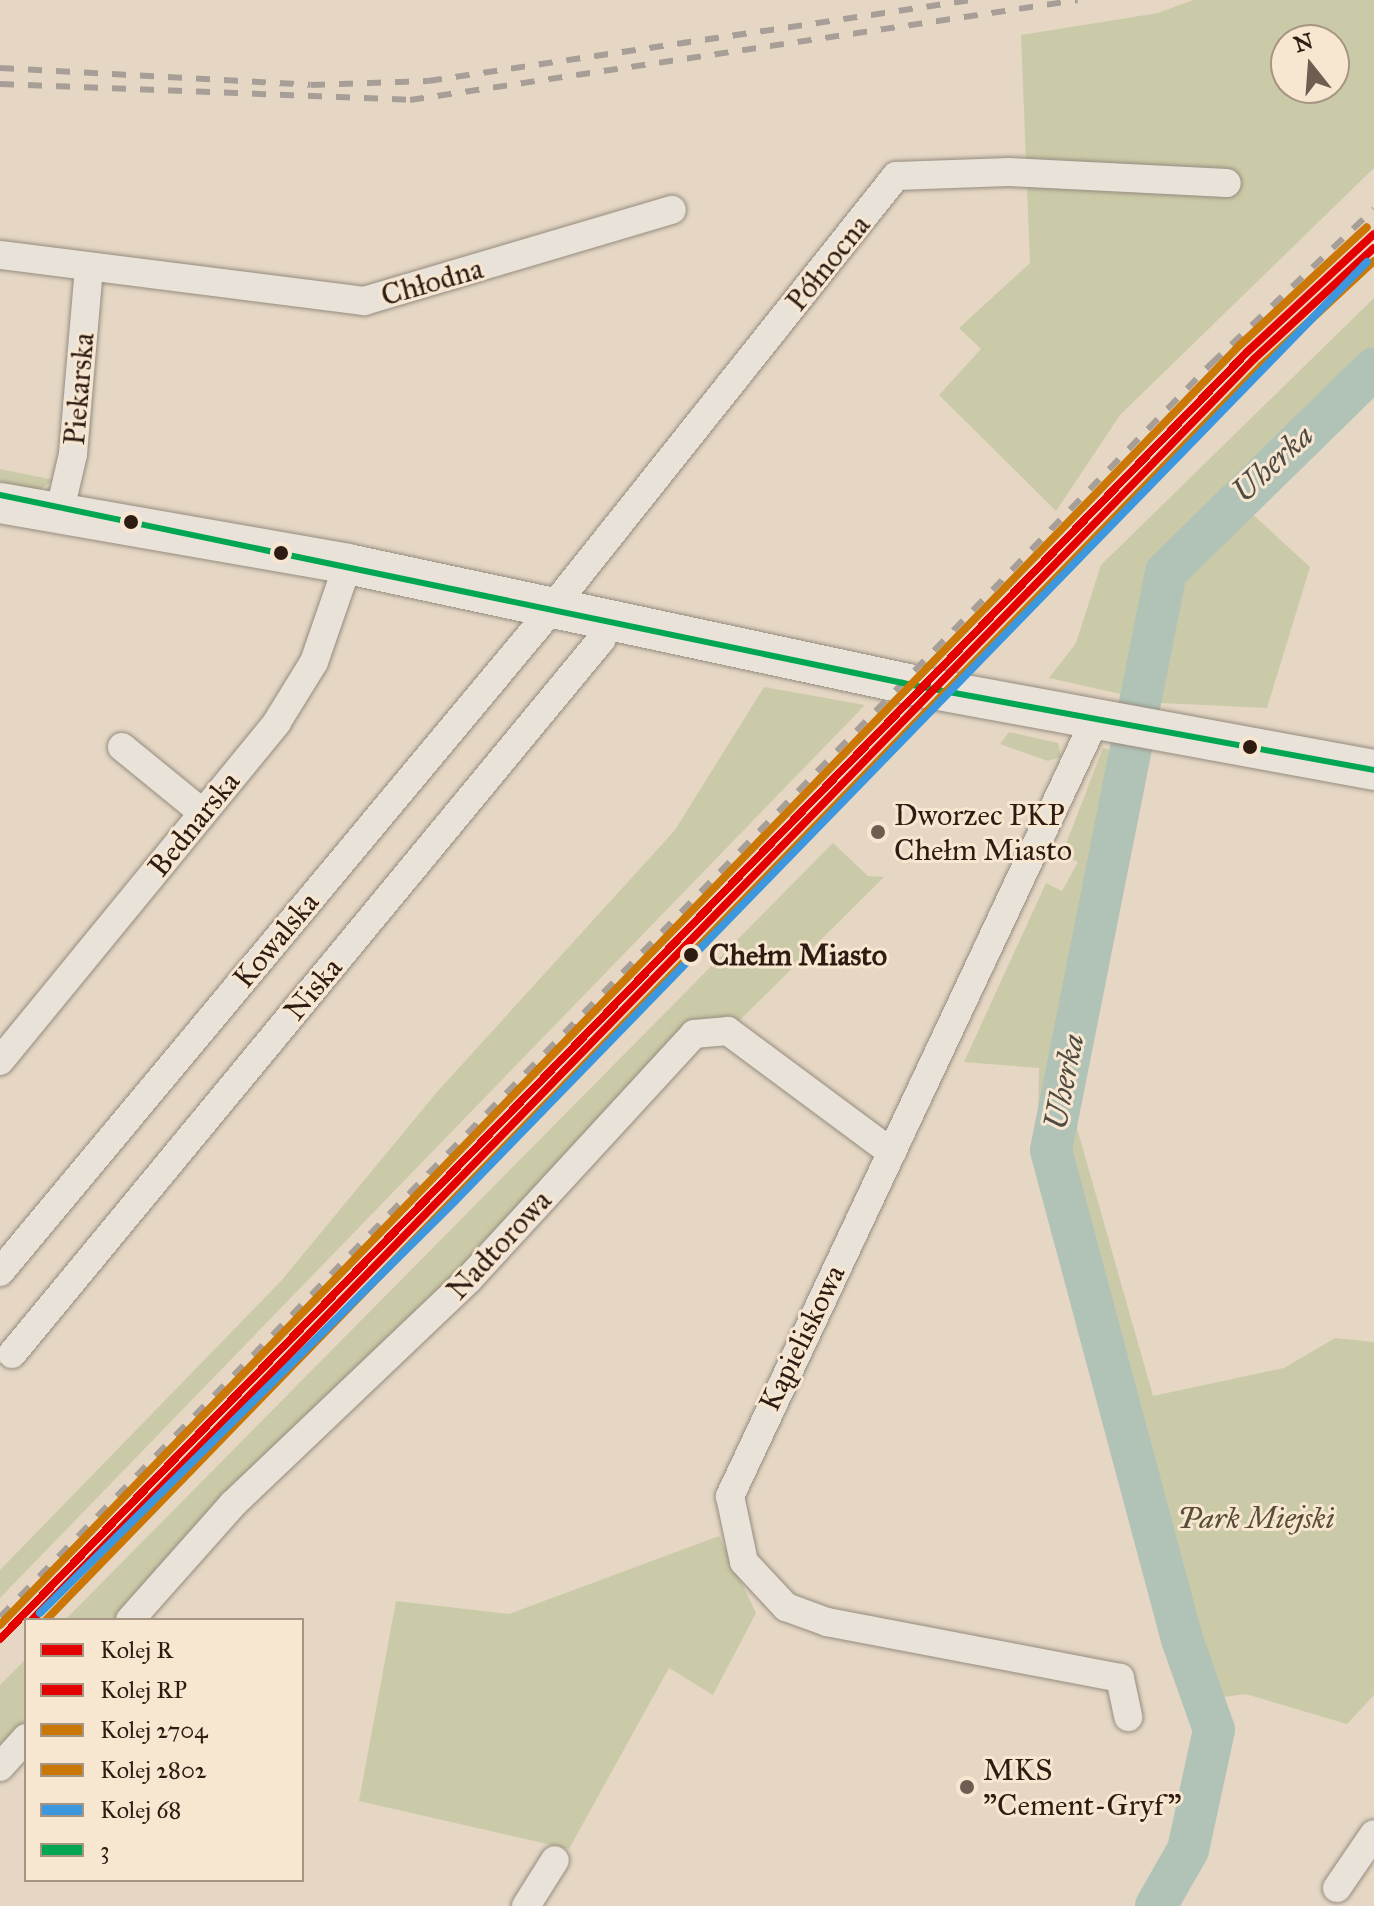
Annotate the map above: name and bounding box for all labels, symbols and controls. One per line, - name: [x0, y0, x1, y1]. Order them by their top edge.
- north arrow: [1270, 24, 1350, 104]
- text: N: [1291, 27, 1316, 58]
- street label: Północna: [778, 208, 878, 318]
- street label: Chłodna: [377, 250, 487, 314]
- street label: Piekarska: [56, 331, 102, 447]
- water label: Uherka: [1224, 417, 1322, 511]
- unlabelled marker: [123, 514, 139, 530]
- unlabelled marker: [273, 545, 289, 561]
- unlabelled marker: [1242, 739, 1258, 755]
- street label: Bednarska: [141, 764, 247, 884]
- place label: Dworzec PKP Chełm Miasto: [894, 797, 1072, 868]
- marker: Dworzec PKP Chełm Miasto: [869, 823, 887, 841]
- street label: Kowalska: [226, 885, 326, 995]
- place label: Chełm Miasto: [709, 937, 887, 973]
- marker: Chełm Miasto: [680, 944, 702, 966]
- street label: Niska: [276, 950, 350, 1028]
- water label: Uherka: [1037, 1031, 1093, 1133]
- street label: Nadtorowa: [439, 1183, 559, 1307]
- street label: Kąpieliskowa: [751, 1259, 853, 1417]
- park label: Park Miejski: [1178, 1500, 1334, 1536]
- legend: [24, 1618, 304, 1882]
- text: Kolej R: [100, 1635, 173, 1665]
- text: Kolej RP: [100, 1675, 187, 1705]
- text: Kolej 2704: [100, 1715, 208, 1745]
- place label: MKS "Cement-Gryf": [983, 1752, 1181, 1822]
- text: Kolej 2802: [100, 1755, 207, 1785]
- marker: MKS "Cement-Gryf": [958, 1778, 976, 1796]
- text: Kolej 68: [100, 1795, 181, 1825]
- text: 3: [100, 1835, 110, 1865]

